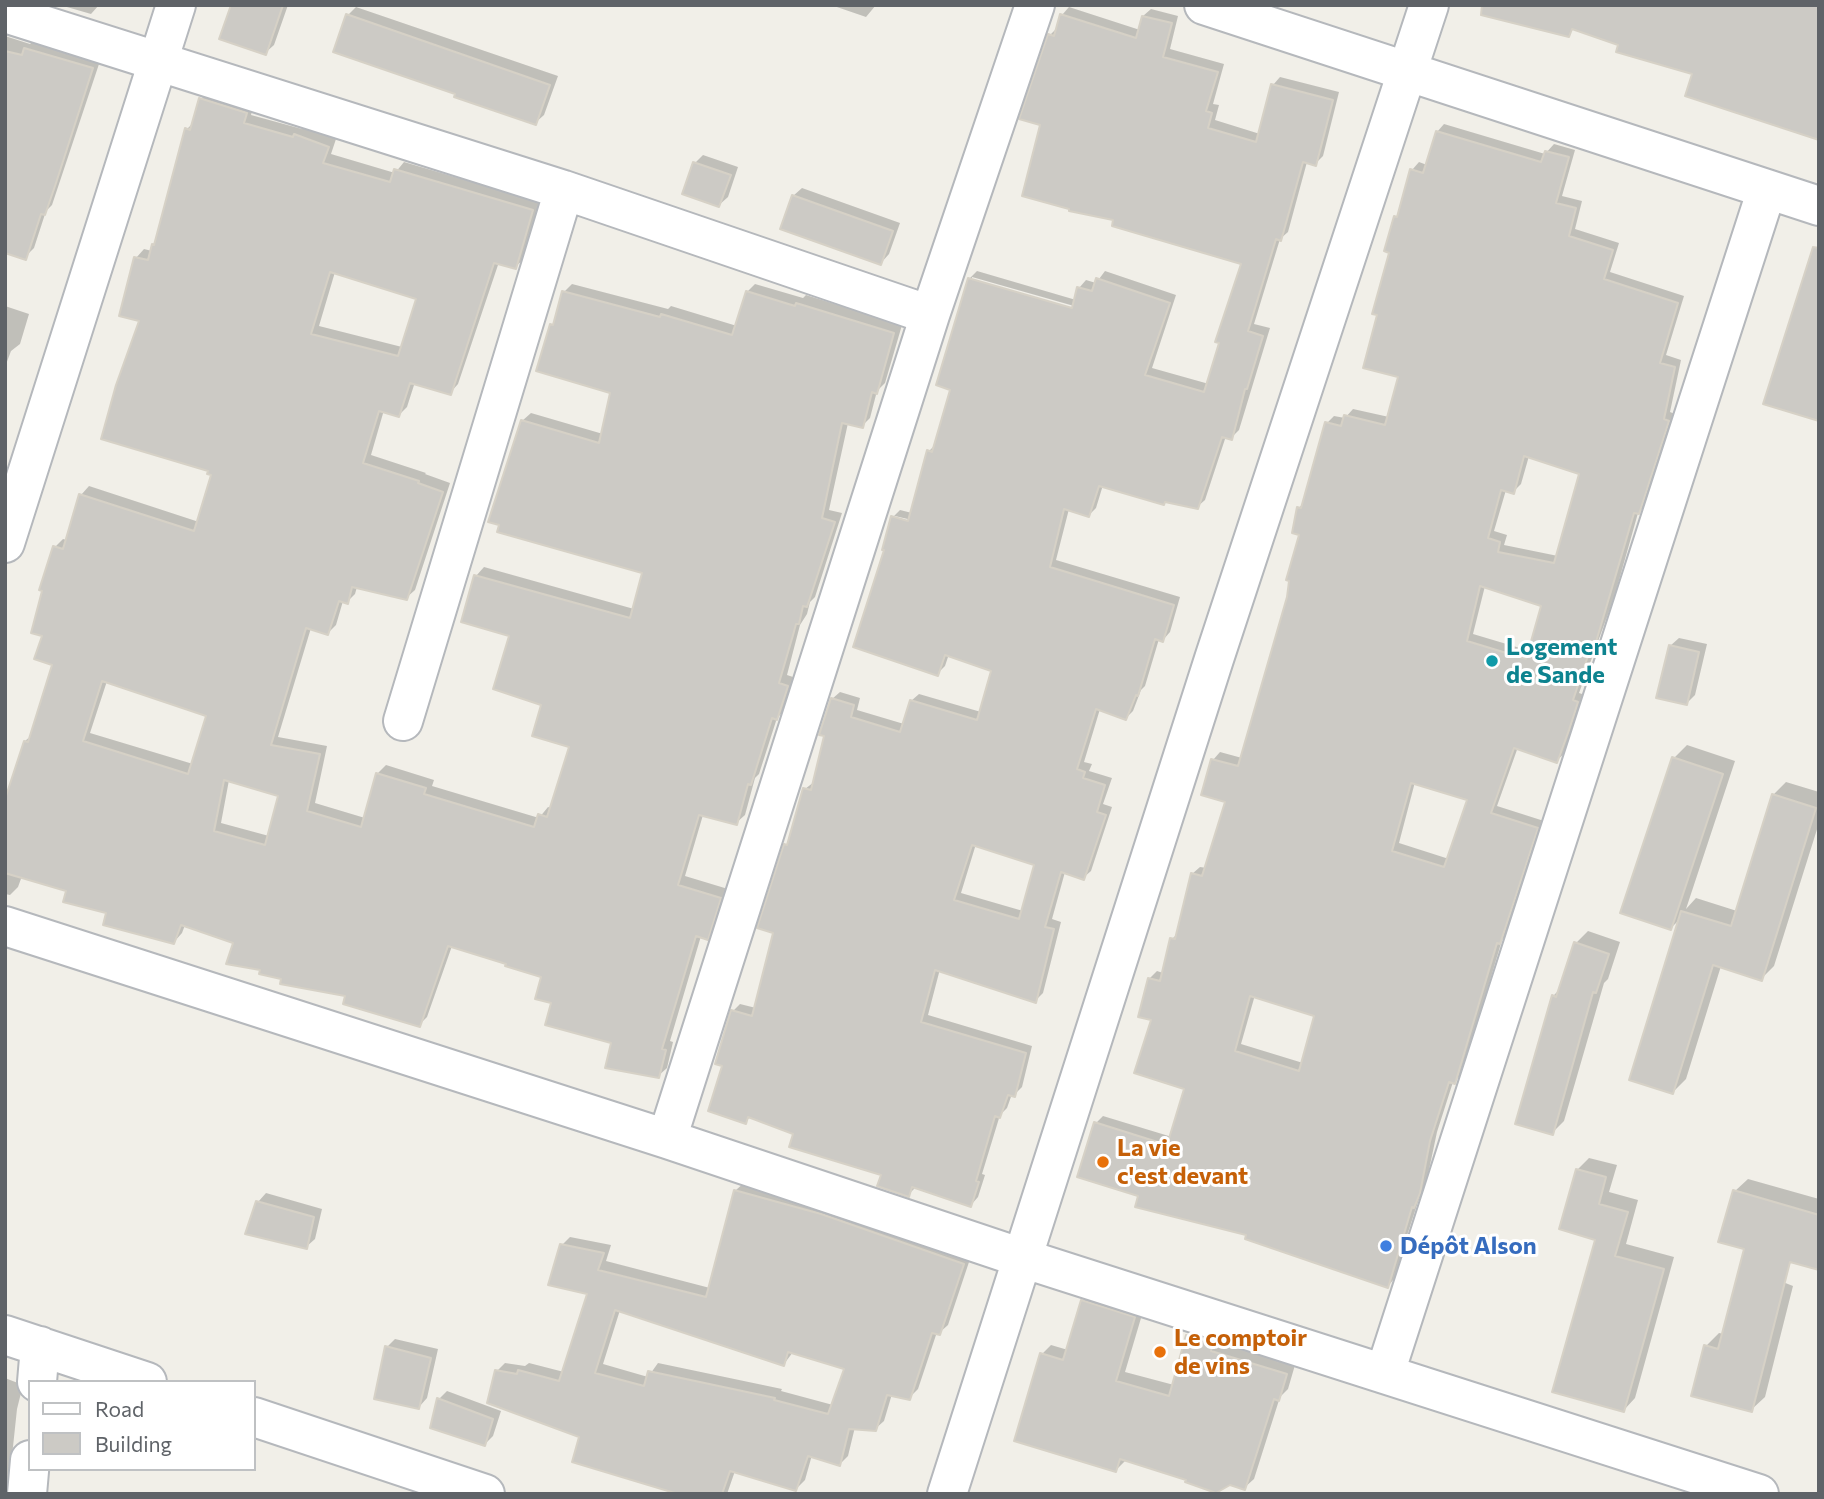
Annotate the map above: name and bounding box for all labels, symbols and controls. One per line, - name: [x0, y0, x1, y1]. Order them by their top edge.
- place label: Logement de Sande: [1506, 633, 1617, 689]
- marker: Logement de Sande: [1484, 653, 1500, 669]
- place label: La vie c'est devant: [1117, 1134, 1248, 1190]
- marker: La vie c'est devant: [1095, 1154, 1111, 1170]
- place label: Dépôt Alson: [1400, 1232, 1537, 1260]
- marker: Dépôt Alson: [1378, 1238, 1394, 1254]
- place label: Le comptoir de vins: [1174, 1324, 1307, 1380]
- marker: Le comptoir de vins: [1152, 1344, 1168, 1360]
- legend: [28, 1380, 256, 1471]
- text: Road: [95, 1396, 144, 1421]
- text: Building: [95, 1431, 172, 1456]

